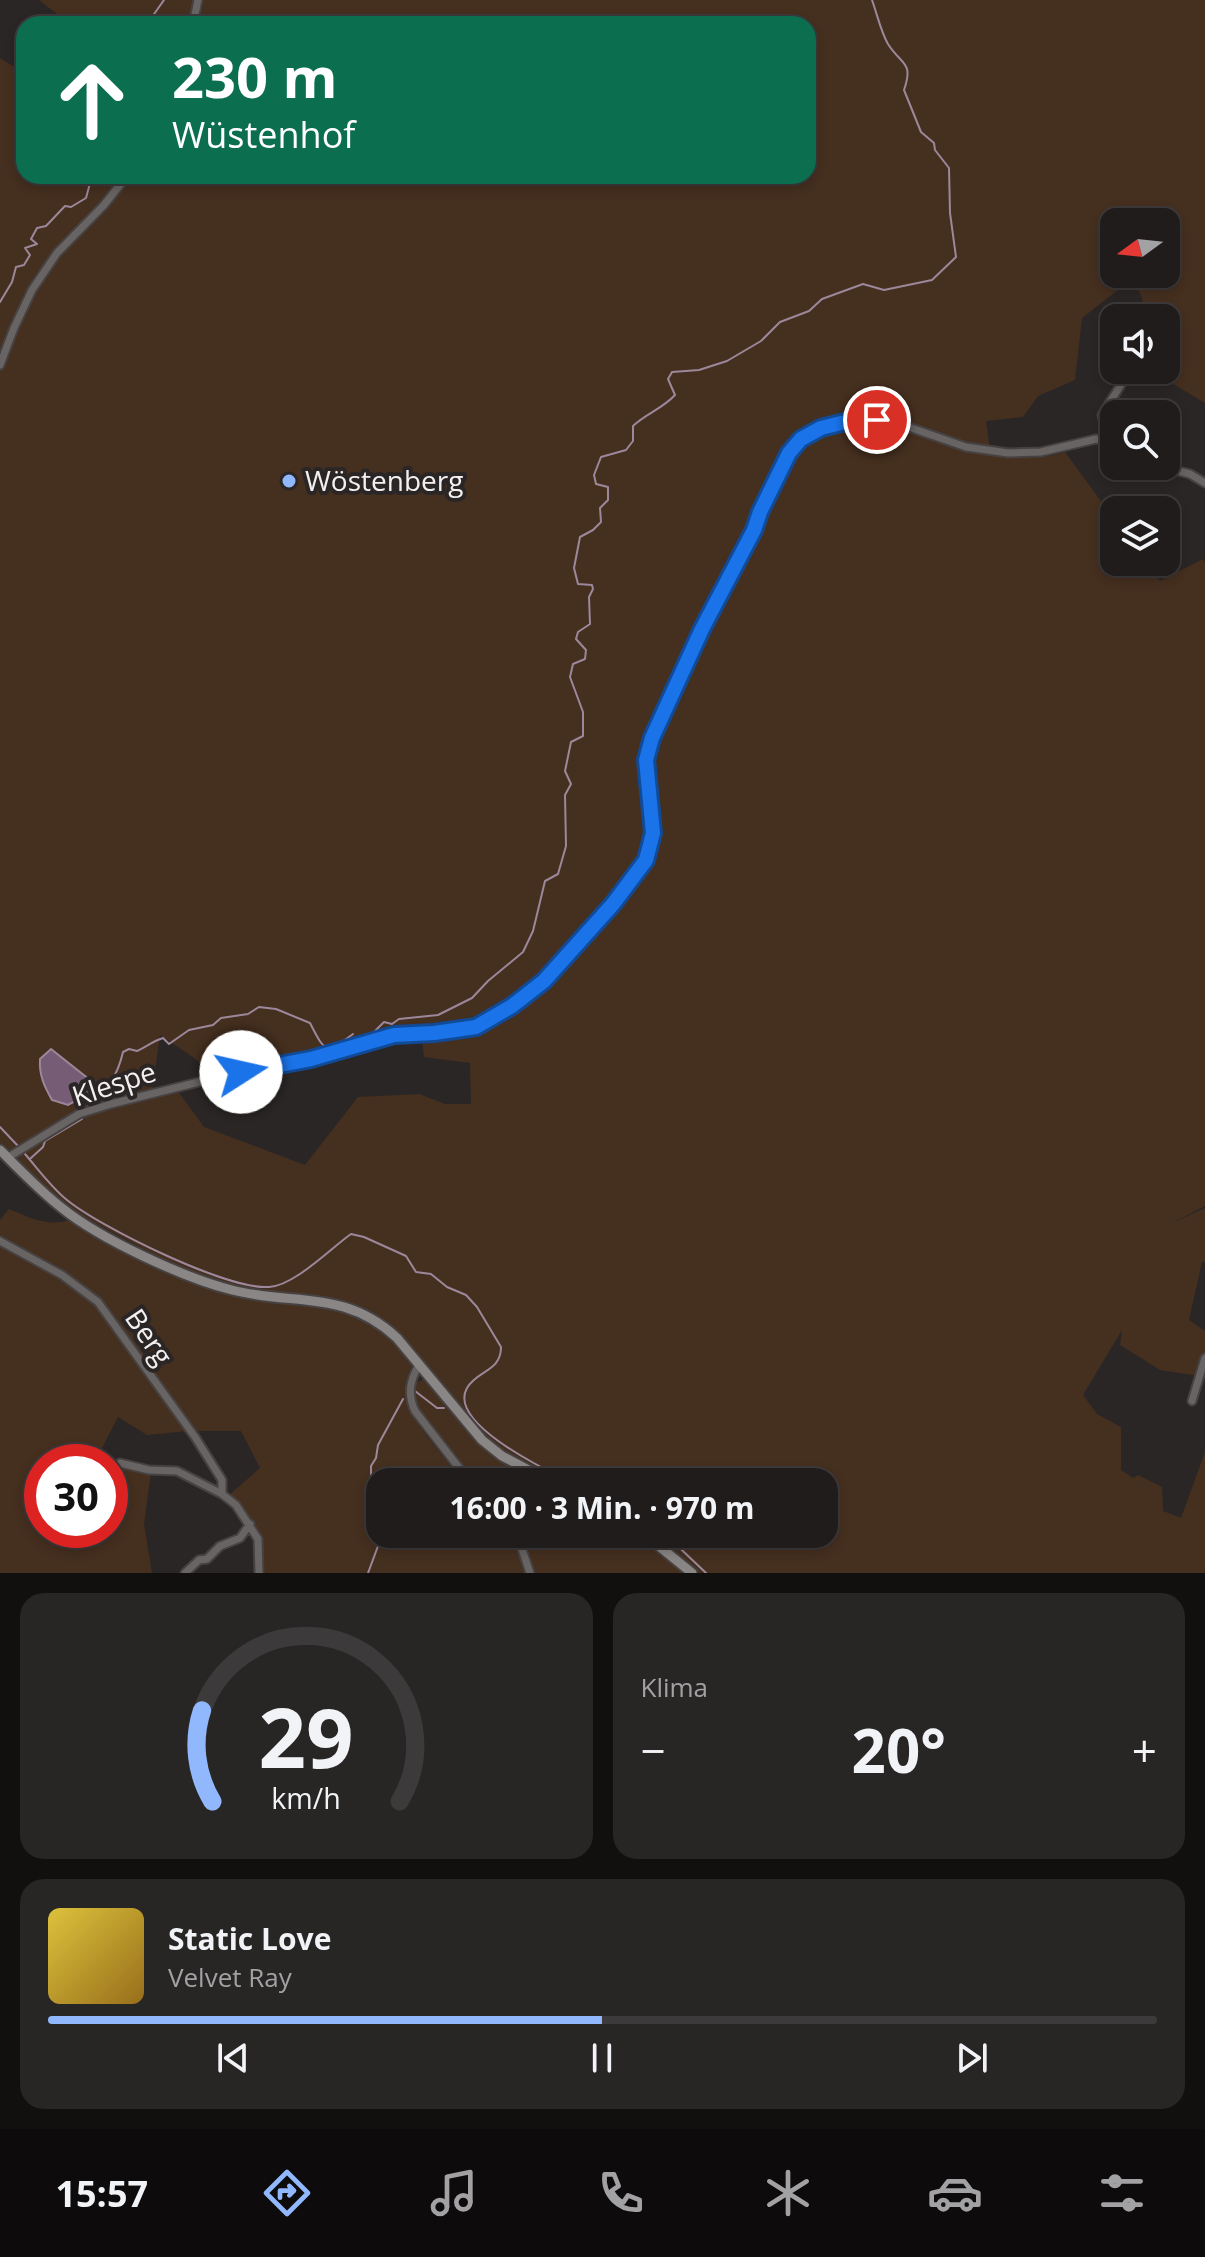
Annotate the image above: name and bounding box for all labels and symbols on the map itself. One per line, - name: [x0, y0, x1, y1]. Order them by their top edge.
- north arrow: [1100, 208, 1180, 288]
- pin: [843, 386, 911, 454]
- place label: Wöstenberg: [305, 461, 463, 499]
- marker: Wöstenberg: [280, 472, 298, 490]
- position arrow: [199, 1030, 283, 1114]
- street label: Klespe: [67, 1052, 161, 1114]
- street label: Berg: [117, 1301, 182, 1372]
- speed limit sign: 30: [24, 1444, 128, 1548]

